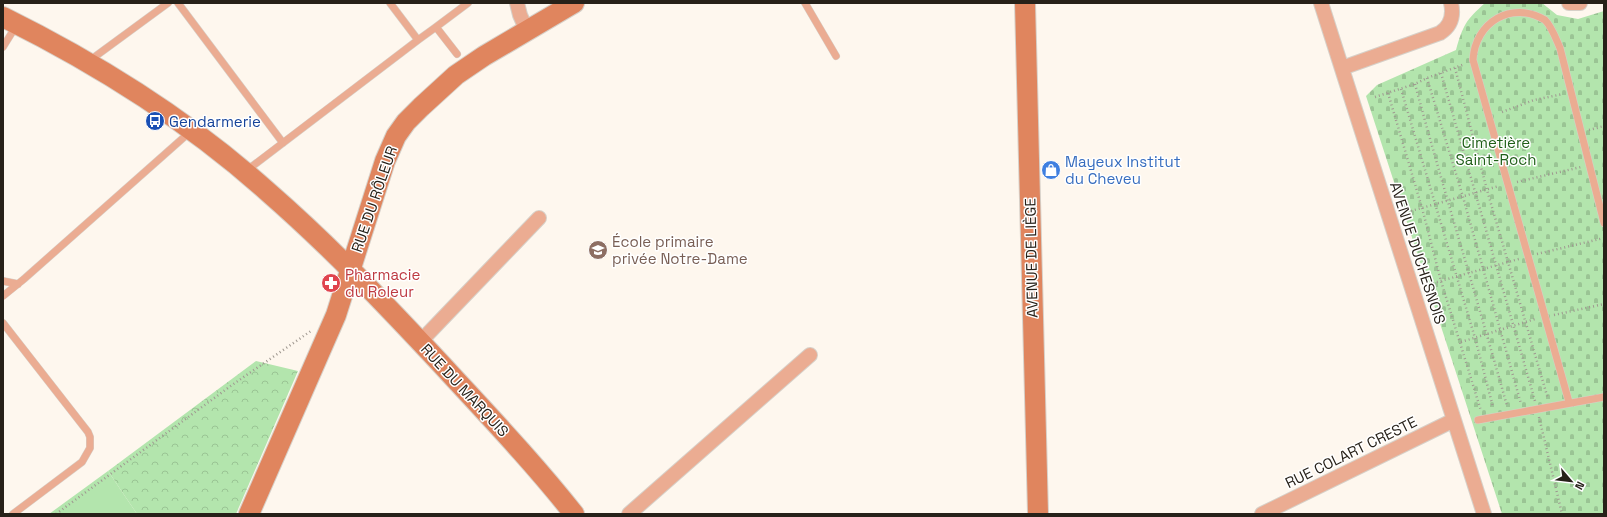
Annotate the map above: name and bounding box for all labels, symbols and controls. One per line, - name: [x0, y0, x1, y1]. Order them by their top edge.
- bus stop icon: Gendarmerie: [144, 110, 166, 132]
- place label: Gendarmerie: [169, 112, 261, 131]
- park label: Cimetière Saint-Roch: [1456, 133, 1536, 169]
- street label: RUE DU RÔLEUR: [347, 143, 401, 255]
- place label: Mayeux Institut du Cheveu: [1065, 152, 1181, 188]
- shop icon: Mayeux Institut du Cheveu: [1040, 159, 1062, 181]
- street label: AVENUE DUCHESNOIS: [1386, 179, 1450, 327]
- street label: AVENUE DE LIÈGE: [1020, 198, 1042, 318]
- place label: École primaire privée Notre-Dame: [612, 232, 748, 268]
- school or university icon: École primaire privée Notre-Dame: [587, 239, 609, 261]
- place label: Pharmacie du Roleur: [345, 265, 420, 301]
- pharmacy icon: Pharmacie du Roleur: [320, 272, 342, 294]
- street label: RUE DU MARQUIS: [417, 340, 513, 440]
- street label: RUE COLART CRESTE: [1282, 412, 1420, 492]
- north arrow: [1551, 461, 1591, 501]
- text: N: [1572, 479, 1588, 492]

